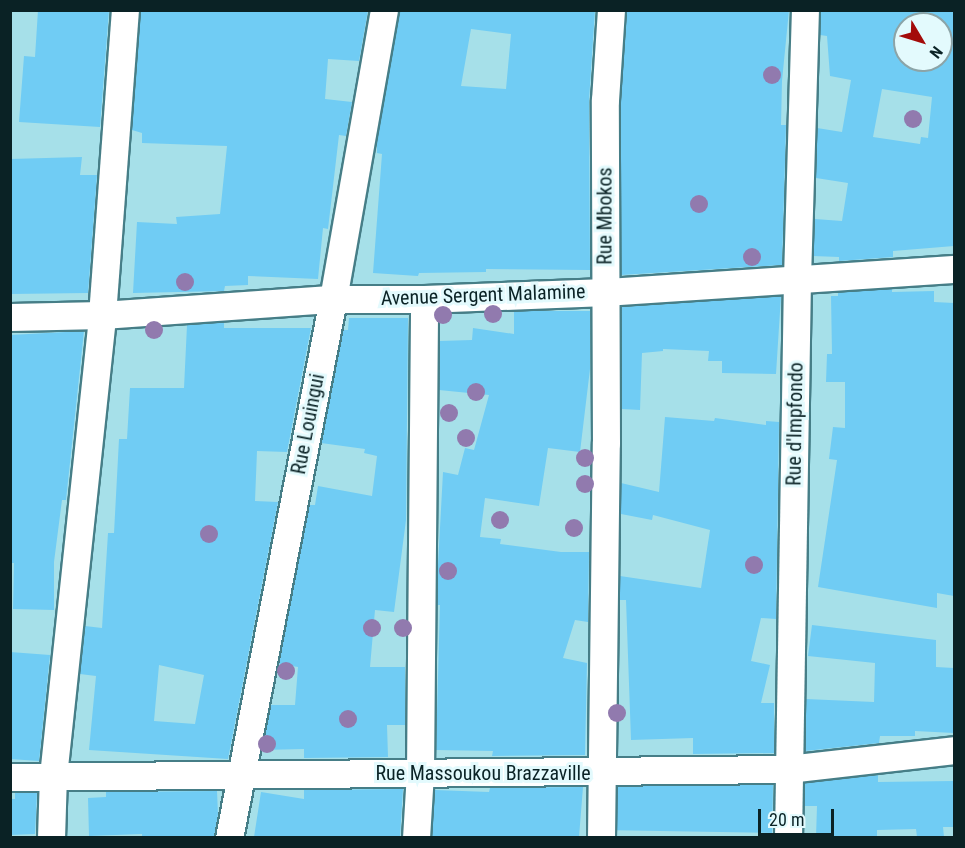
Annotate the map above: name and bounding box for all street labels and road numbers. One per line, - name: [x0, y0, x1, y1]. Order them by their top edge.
- street label: Rue Mbokos: [593, 167, 617, 265]
- street label: Avenue Sergent Malamine: [380, 279, 586, 311]
- street label: Rue d'Impfondo: [782, 362, 808, 486]
- street label: Rue Louingui: [287, 372, 329, 476]
- street label: Rue Massoukou Brazzaville: [375, 761, 591, 785]

